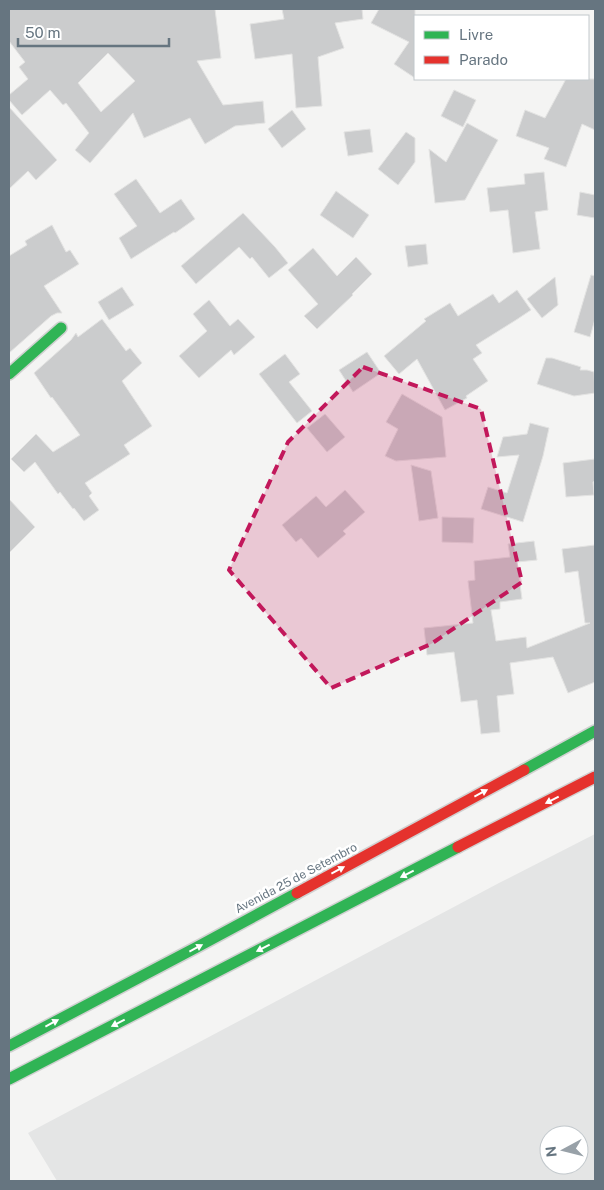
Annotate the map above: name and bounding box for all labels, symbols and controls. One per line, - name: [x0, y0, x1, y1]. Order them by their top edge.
- scale bar: [18, 15, 169, 47]
- legend: [414, 15, 589, 80]
- text: 50 m: [25, 24, 60, 41]
- text: Livre: [459, 26, 493, 43]
- text: Parado: [459, 51, 508, 68]
- one-way arrow: [474, 789, 489, 797]
- one-way arrow: [545, 796, 559, 804]
- street label: Avenida 25 de Setembro: [233, 840, 360, 916]
- one-way arrow: [331, 866, 346, 874]
- one-way arrow: [400, 870, 415, 878]
- one-way arrow: [189, 943, 202, 952]
- one-way arrow: [256, 944, 270, 952]
- one-way arrow: [45, 1019, 59, 1027]
- one-way arrow: [111, 1019, 126, 1027]
- north arrow: [539, 1125, 589, 1175]
- text: N: [542, 1145, 560, 1158]

